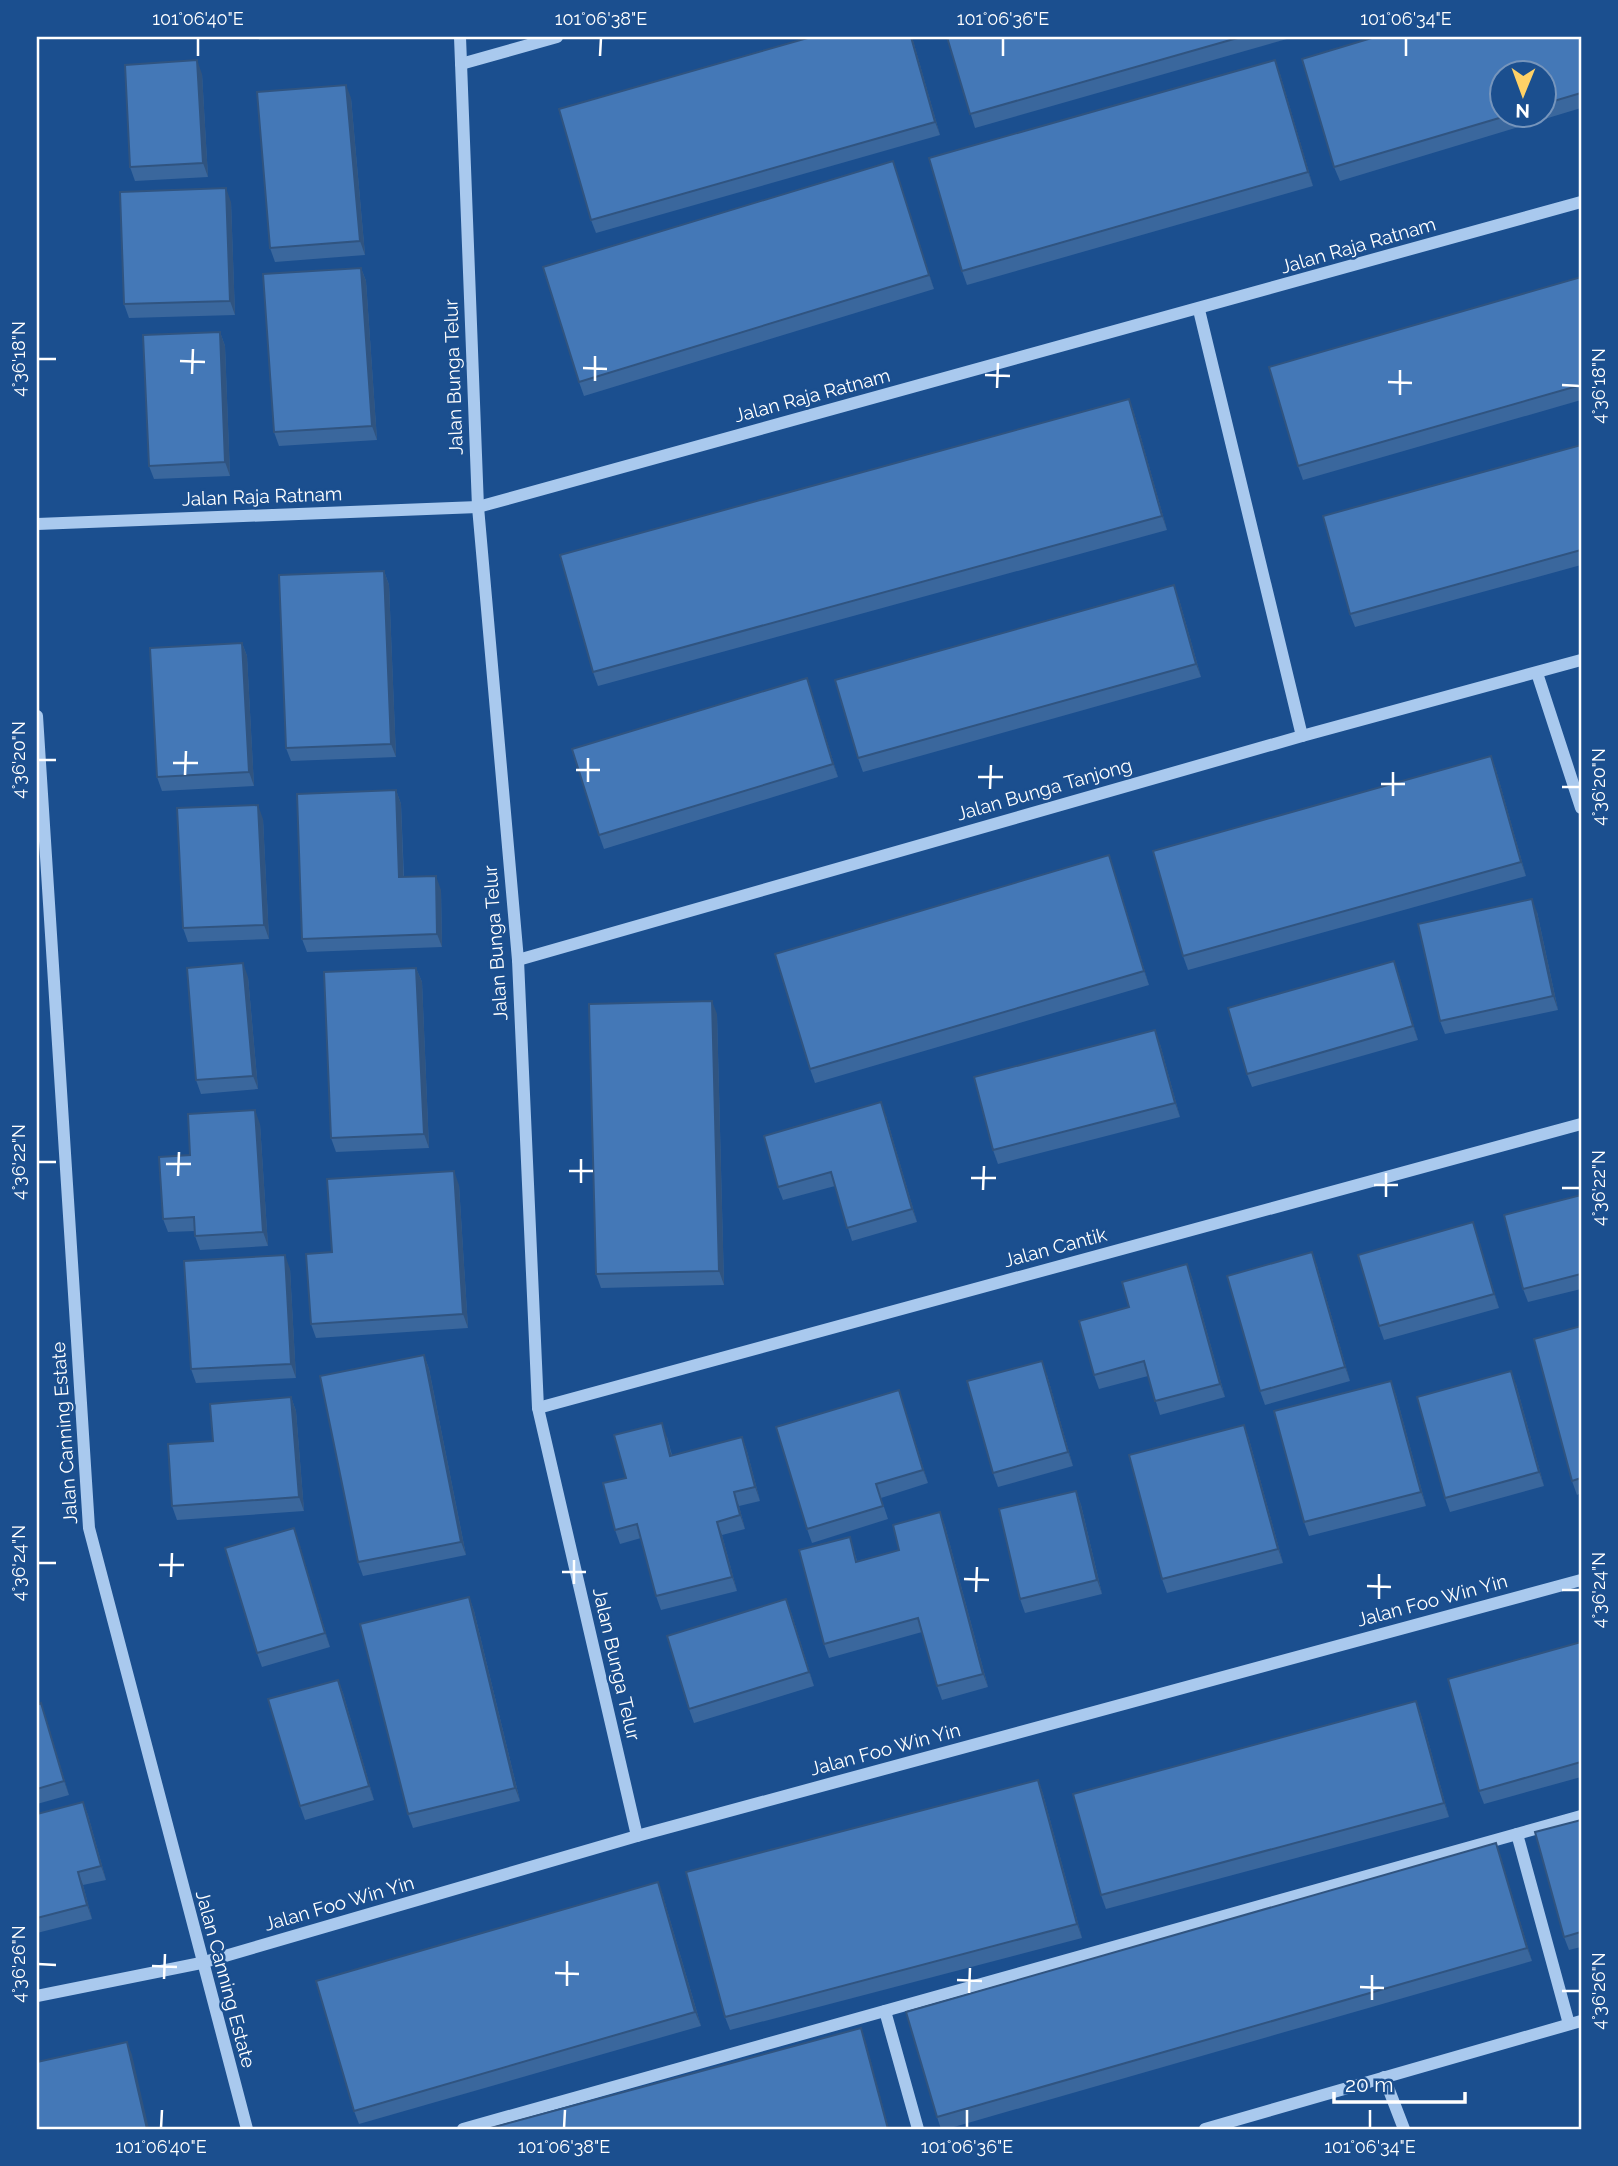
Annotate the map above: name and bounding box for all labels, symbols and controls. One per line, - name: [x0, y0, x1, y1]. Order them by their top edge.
- text: 101°06'40"E: [152, 8, 244, 29]
- text: 101°06'38"E: [555, 8, 647, 29]
- text: 101°06'36"E: [957, 8, 1049, 29]
- text: 101°06'34"E: [1360, 8, 1452, 29]
- north arrow: [1488, 60, 1558, 130]
- text: N: [1515, 100, 1530, 122]
- street label: Jalan Raja Ratnam: [1278, 212, 1438, 278]
- street label: Jalan Bunga Telur: [439, 298, 467, 455]
- text: 4°36'18"N: [8, 321, 29, 397]
- text: 4°36'18"N: [1588, 348, 1609, 424]
- street label: Jalan Raja Ratnam: [732, 364, 892, 426]
- street label: Jalan Raja Ratnam: [181, 482, 343, 510]
- text: 4°36'20"N: [8, 721, 29, 799]
- text: 4°36'20"N: [1588, 748, 1609, 826]
- street label: Jalan Bunga Tanjong: [954, 753, 1134, 825]
- street label: Jalan Bunga Telur: [479, 864, 511, 1022]
- text: 4°36'22"N: [8, 1124, 29, 1200]
- text: 4°36'22"N: [1588, 1150, 1609, 1226]
- street label: Jalan Cantik: [1001, 1223, 1109, 1271]
- street label: Jalan Canning Estate: [47, 1341, 81, 1525]
- text: 4°36'24"N: [8, 1525, 29, 1601]
- text: 4°36'24"N: [1588, 1552, 1609, 1628]
- street label: Jalan Foo Win Yin: [1354, 1569, 1510, 1631]
- street label: Jalan Bunga Telur: [589, 1586, 645, 1743]
- street label: Jalan Foo Win Yin: [807, 1718, 963, 1780]
- street label: Jalan Foo Win Yin: [261, 1871, 417, 1935]
- street label: Jalan Canning Estate: [192, 1888, 260, 2070]
- text: 4°36'26"N: [8, 1925, 29, 2003]
- text: 4°36'26"N: [1588, 1952, 1609, 2030]
- scale bar: [1334, 2061, 1466, 2105]
- text: 20 m: [1345, 2072, 1393, 2097]
- text: 101°06'40"E: [115, 2136, 207, 2157]
- text: 101°06'38"E: [518, 2136, 610, 2157]
- text: 101°06'36"E: [921, 2136, 1013, 2157]
- text: 101°06'34"E: [1324, 2136, 1416, 2157]

